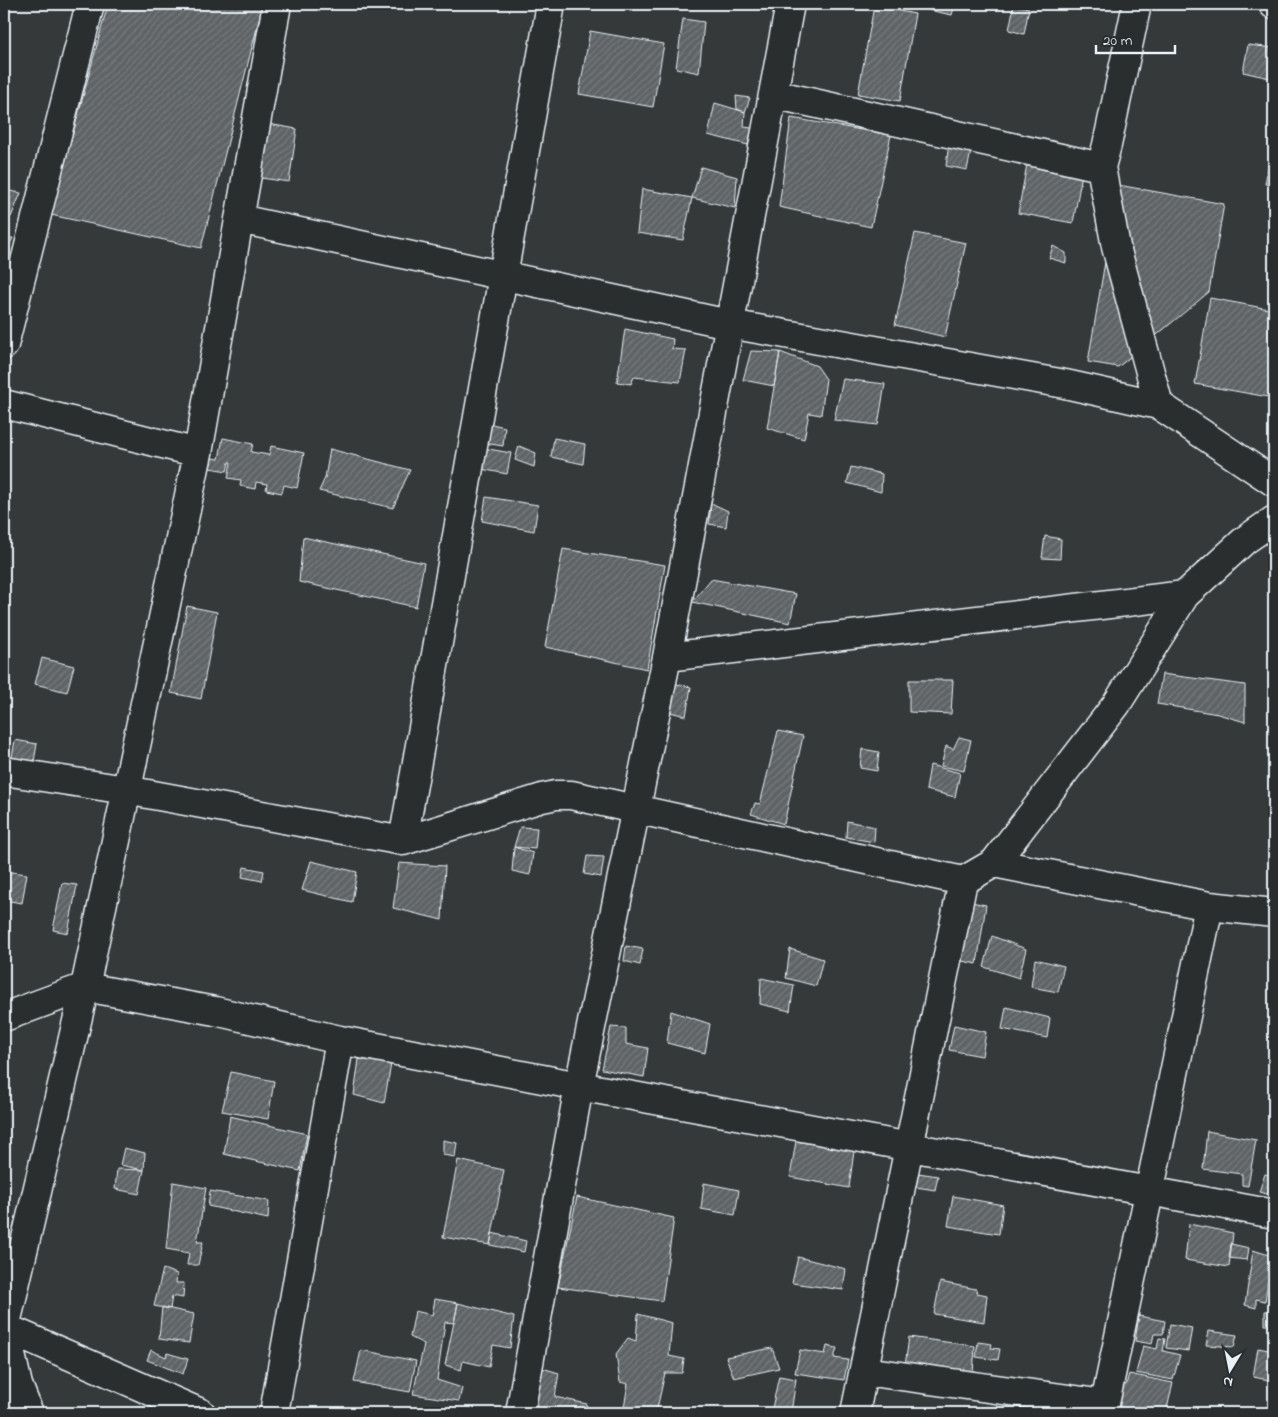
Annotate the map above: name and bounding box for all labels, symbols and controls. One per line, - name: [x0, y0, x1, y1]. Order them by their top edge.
- scale bar: [1096, 22, 1174, 54]
- text: 20 m: [1103, 30, 1133, 52]
- north arrow: [1206, 1344, 1256, 1394]
- text: N: [1222, 1370, 1234, 1392]

